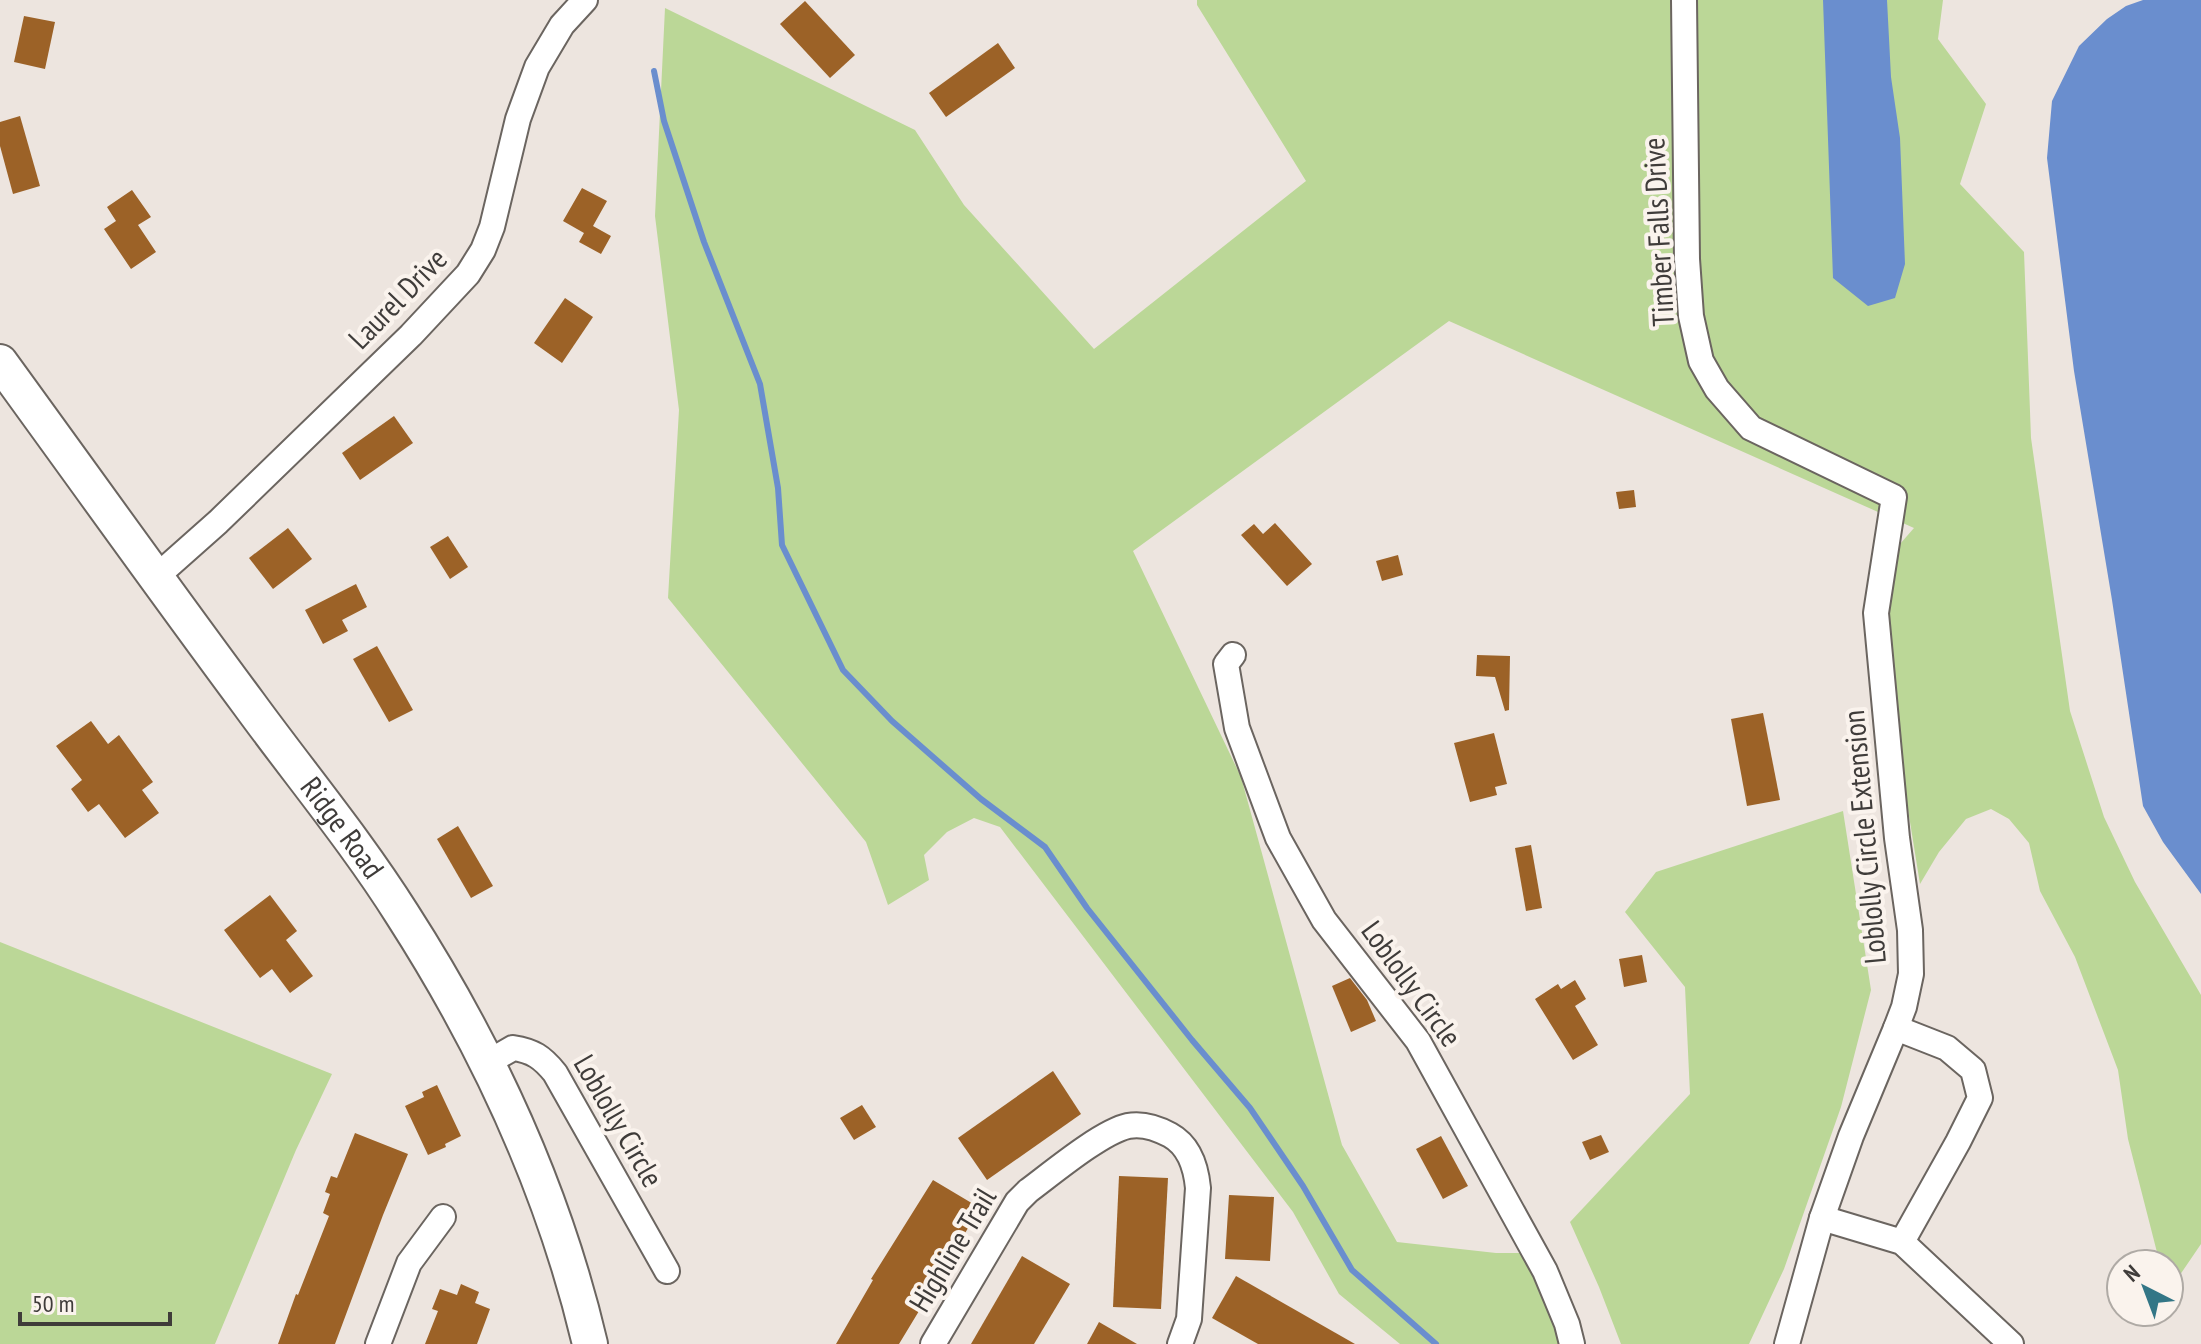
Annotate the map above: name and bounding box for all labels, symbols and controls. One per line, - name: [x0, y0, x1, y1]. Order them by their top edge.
- street label: Timber Falls Drive: [1633, 137, 1682, 327]
- street label: Laurel Drive: [339, 239, 455, 357]
- street label: Loblolly Circle Extension: [1833, 709, 1894, 965]
- street label: Ridge Road: [293, 768, 394, 886]
- street label: Loblolly Circle: [1353, 912, 1471, 1054]
- street label: Loblolly Circle: [566, 1047, 673, 1193]
- street label: Highline Trail: [899, 1180, 1004, 1318]
- north arrow: [2105, 1248, 2185, 1328]
- text: N: [2118, 1259, 2145, 1288]
- scale bar: [20, 1276, 170, 1326]
- text: 50 m: [32, 1288, 74, 1319]

